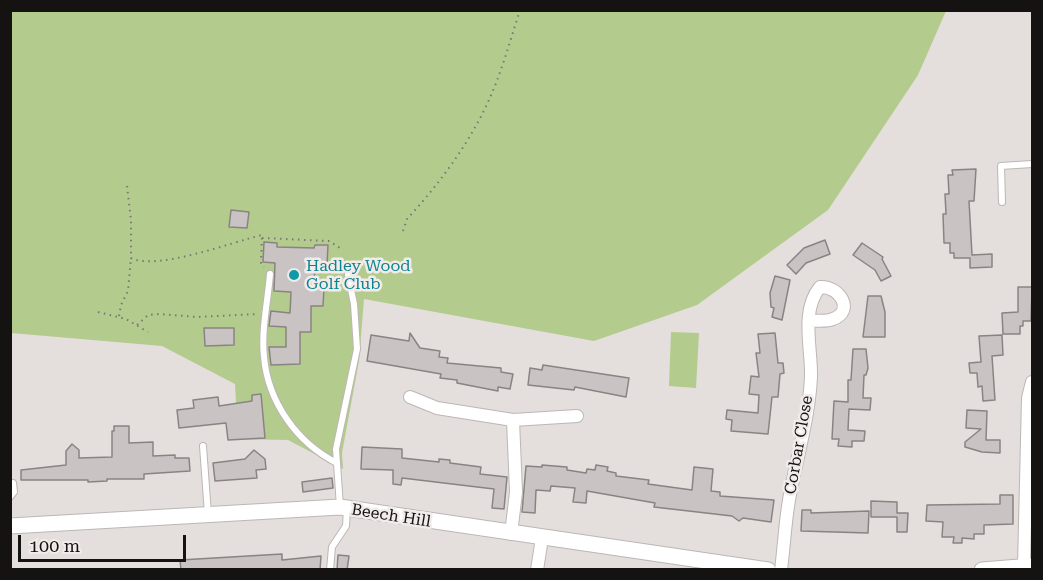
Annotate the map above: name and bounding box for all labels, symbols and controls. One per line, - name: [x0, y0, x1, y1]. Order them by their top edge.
- place label: Hadley Wood Golf Club: [306, 256, 410, 294]
- marker: Hadley Wood Golf Club: [287, 268, 301, 282]
- street label: Corbar Close: [781, 394, 817, 496]
- street label: Beech Hill: [350, 500, 432, 532]
- scale bar: [21, 523, 189, 561]
- text: 100 m: [29, 535, 80, 556]

